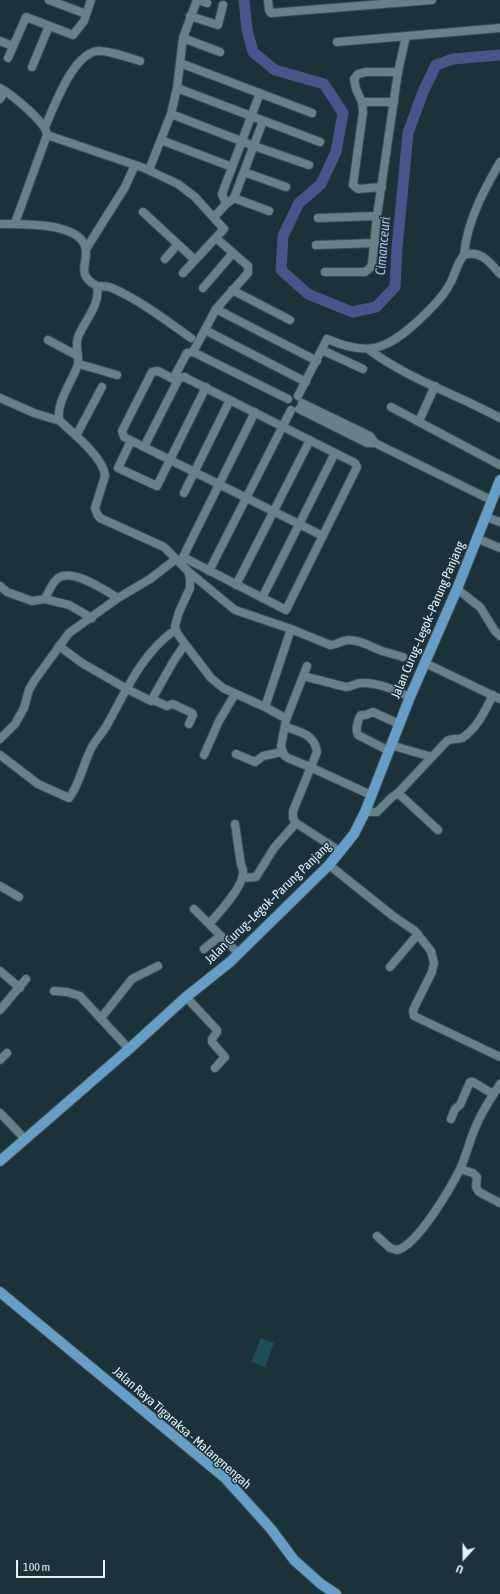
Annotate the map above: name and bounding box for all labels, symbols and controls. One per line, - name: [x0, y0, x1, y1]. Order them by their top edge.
- water label: Cimanceuri: [372, 216, 394, 276]
- street label: Jalan Curug–Legok–Parung Panjang: [388, 539, 468, 701]
- street label: Jalan Curug–Legok–Parung Panjang: [202, 839, 334, 967]
- street label: Jalan Raya Tigaraksa - Malangnengah: [110, 1364, 254, 1492]
- north arrow: [444, 1538, 484, 1578]
- scale bar: [18, 1552, 107, 1578]
- text: 100 m: [23, 1560, 50, 1574]
- text: U: [455, 1562, 465, 1576]

